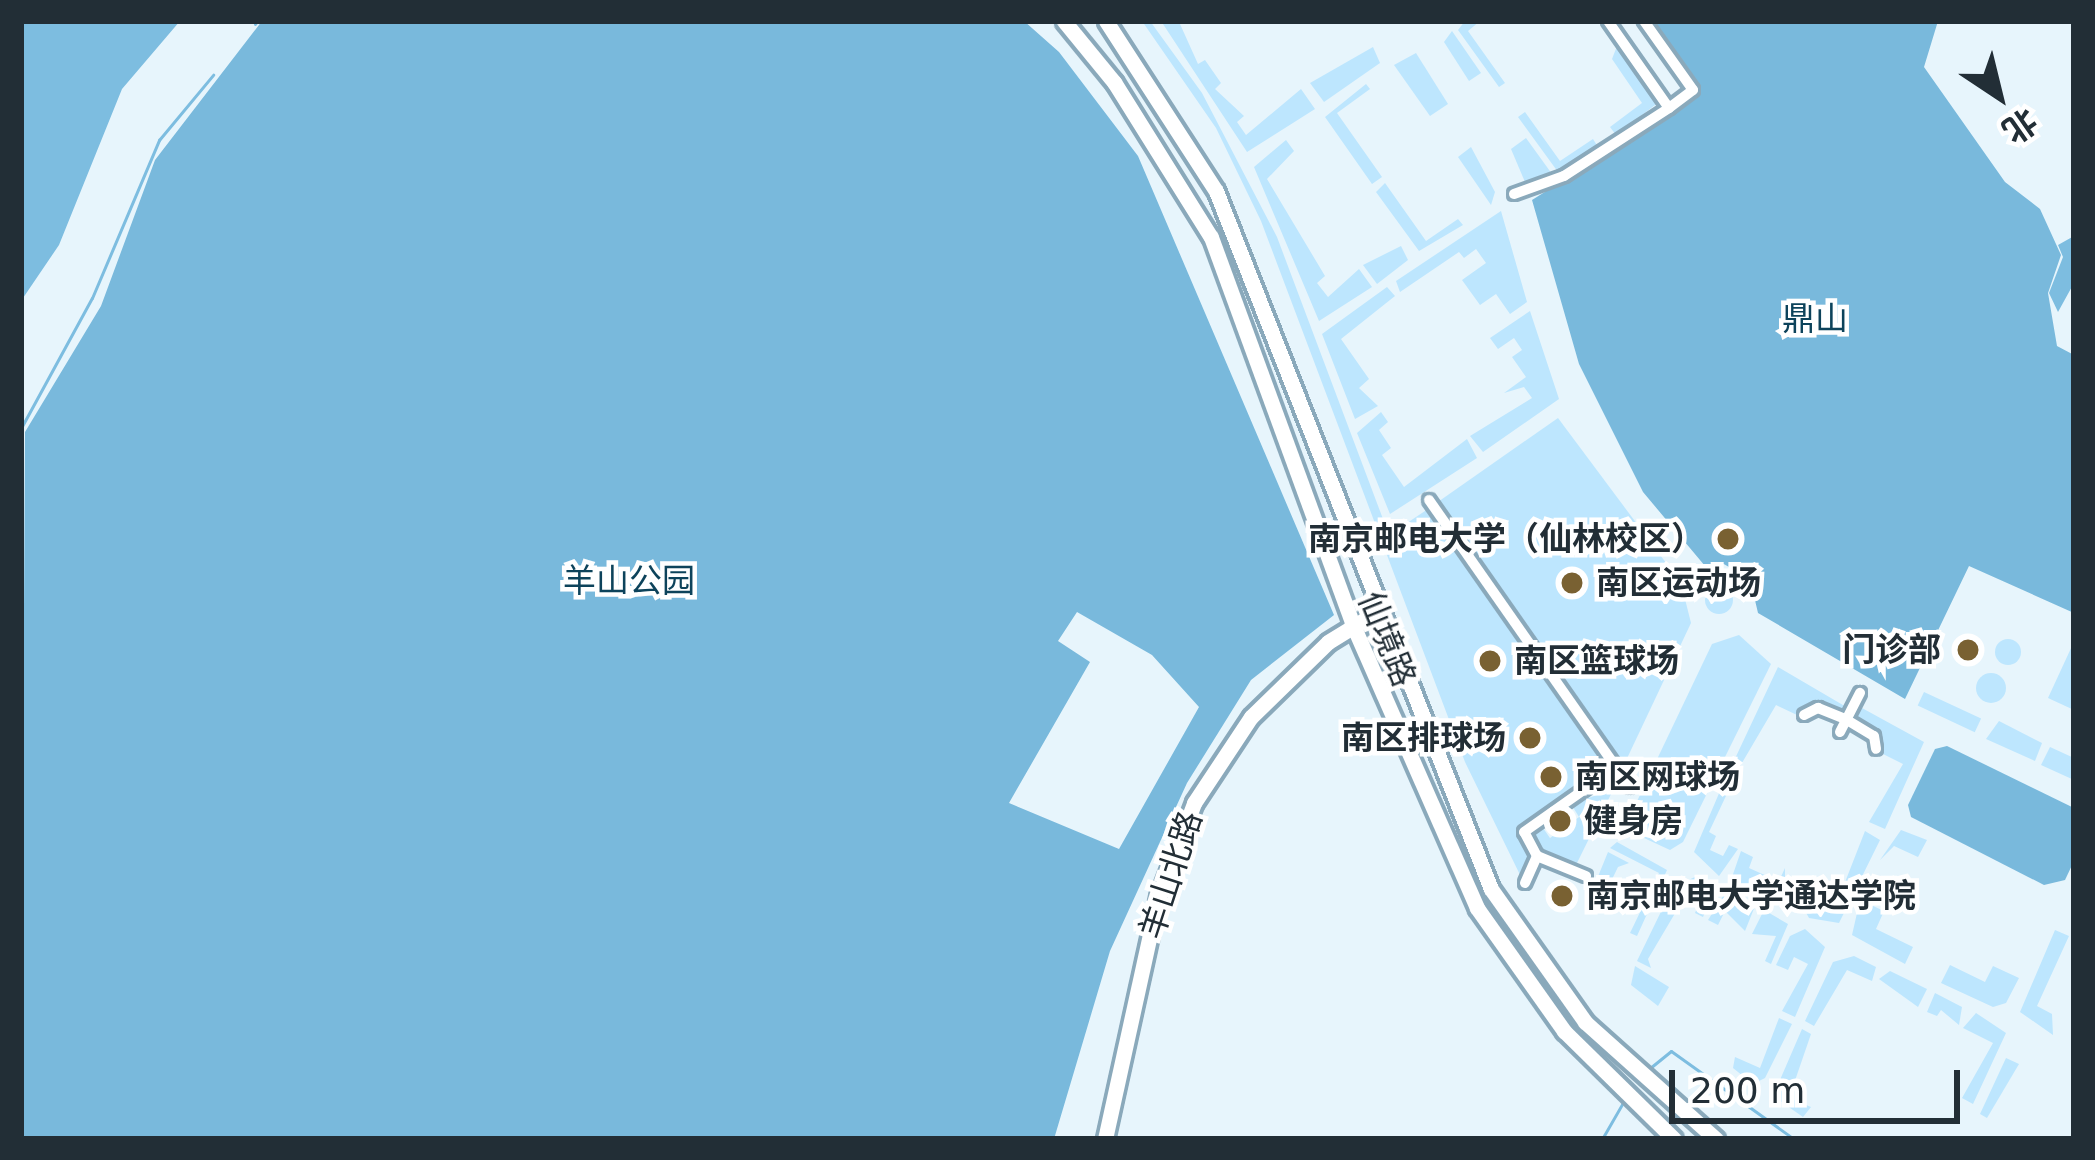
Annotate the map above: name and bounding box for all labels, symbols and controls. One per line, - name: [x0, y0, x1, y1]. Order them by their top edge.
- north arrow: [1939, 36, 2059, 156]
- text: 北: [1995, 100, 2045, 151]
- park label: 鼎山: [1782, 299, 1848, 339]
- place label: 南京邮电大学（仙林校区）: [1308, 519, 1704, 559]
- marker: 南京邮电大学（仙林校区）: [1715, 526, 1741, 552]
- park label: 羊山公园: [563, 561, 695, 601]
- place label: 南区运动场: [1596, 563, 1761, 603]
- marker: 南区运动场: [1559, 570, 1585, 596]
- street label: 仙境路: [1350, 586, 1424, 692]
- place label: 门诊部: [1842, 630, 1941, 670]
- marker: 门诊部: [1952, 634, 1984, 666]
- place label: 南区篮球场: [1514, 641, 1679, 681]
- marker: 南区篮球场: [1477, 648, 1503, 674]
- place label: 南区排球场: [1341, 718, 1506, 758]
- marker: 南区排球场: [1517, 725, 1543, 751]
- place label: 南区网球场: [1575, 757, 1740, 797]
- marker: 南区网球场: [1538, 764, 1564, 790]
- place label: 健身房: [1584, 801, 1683, 841]
- street label: 羊山北路: [1132, 806, 1210, 944]
- marker: 健身房: [1547, 808, 1573, 834]
- place label: 南京邮电大学通达学院: [1586, 876, 1916, 916]
- marker: 南京邮电大学通达学院: [1549, 883, 1575, 909]
- scale bar: [1675, 1046, 1966, 1120]
- text: 200 m: [1690, 1070, 1805, 1111]

